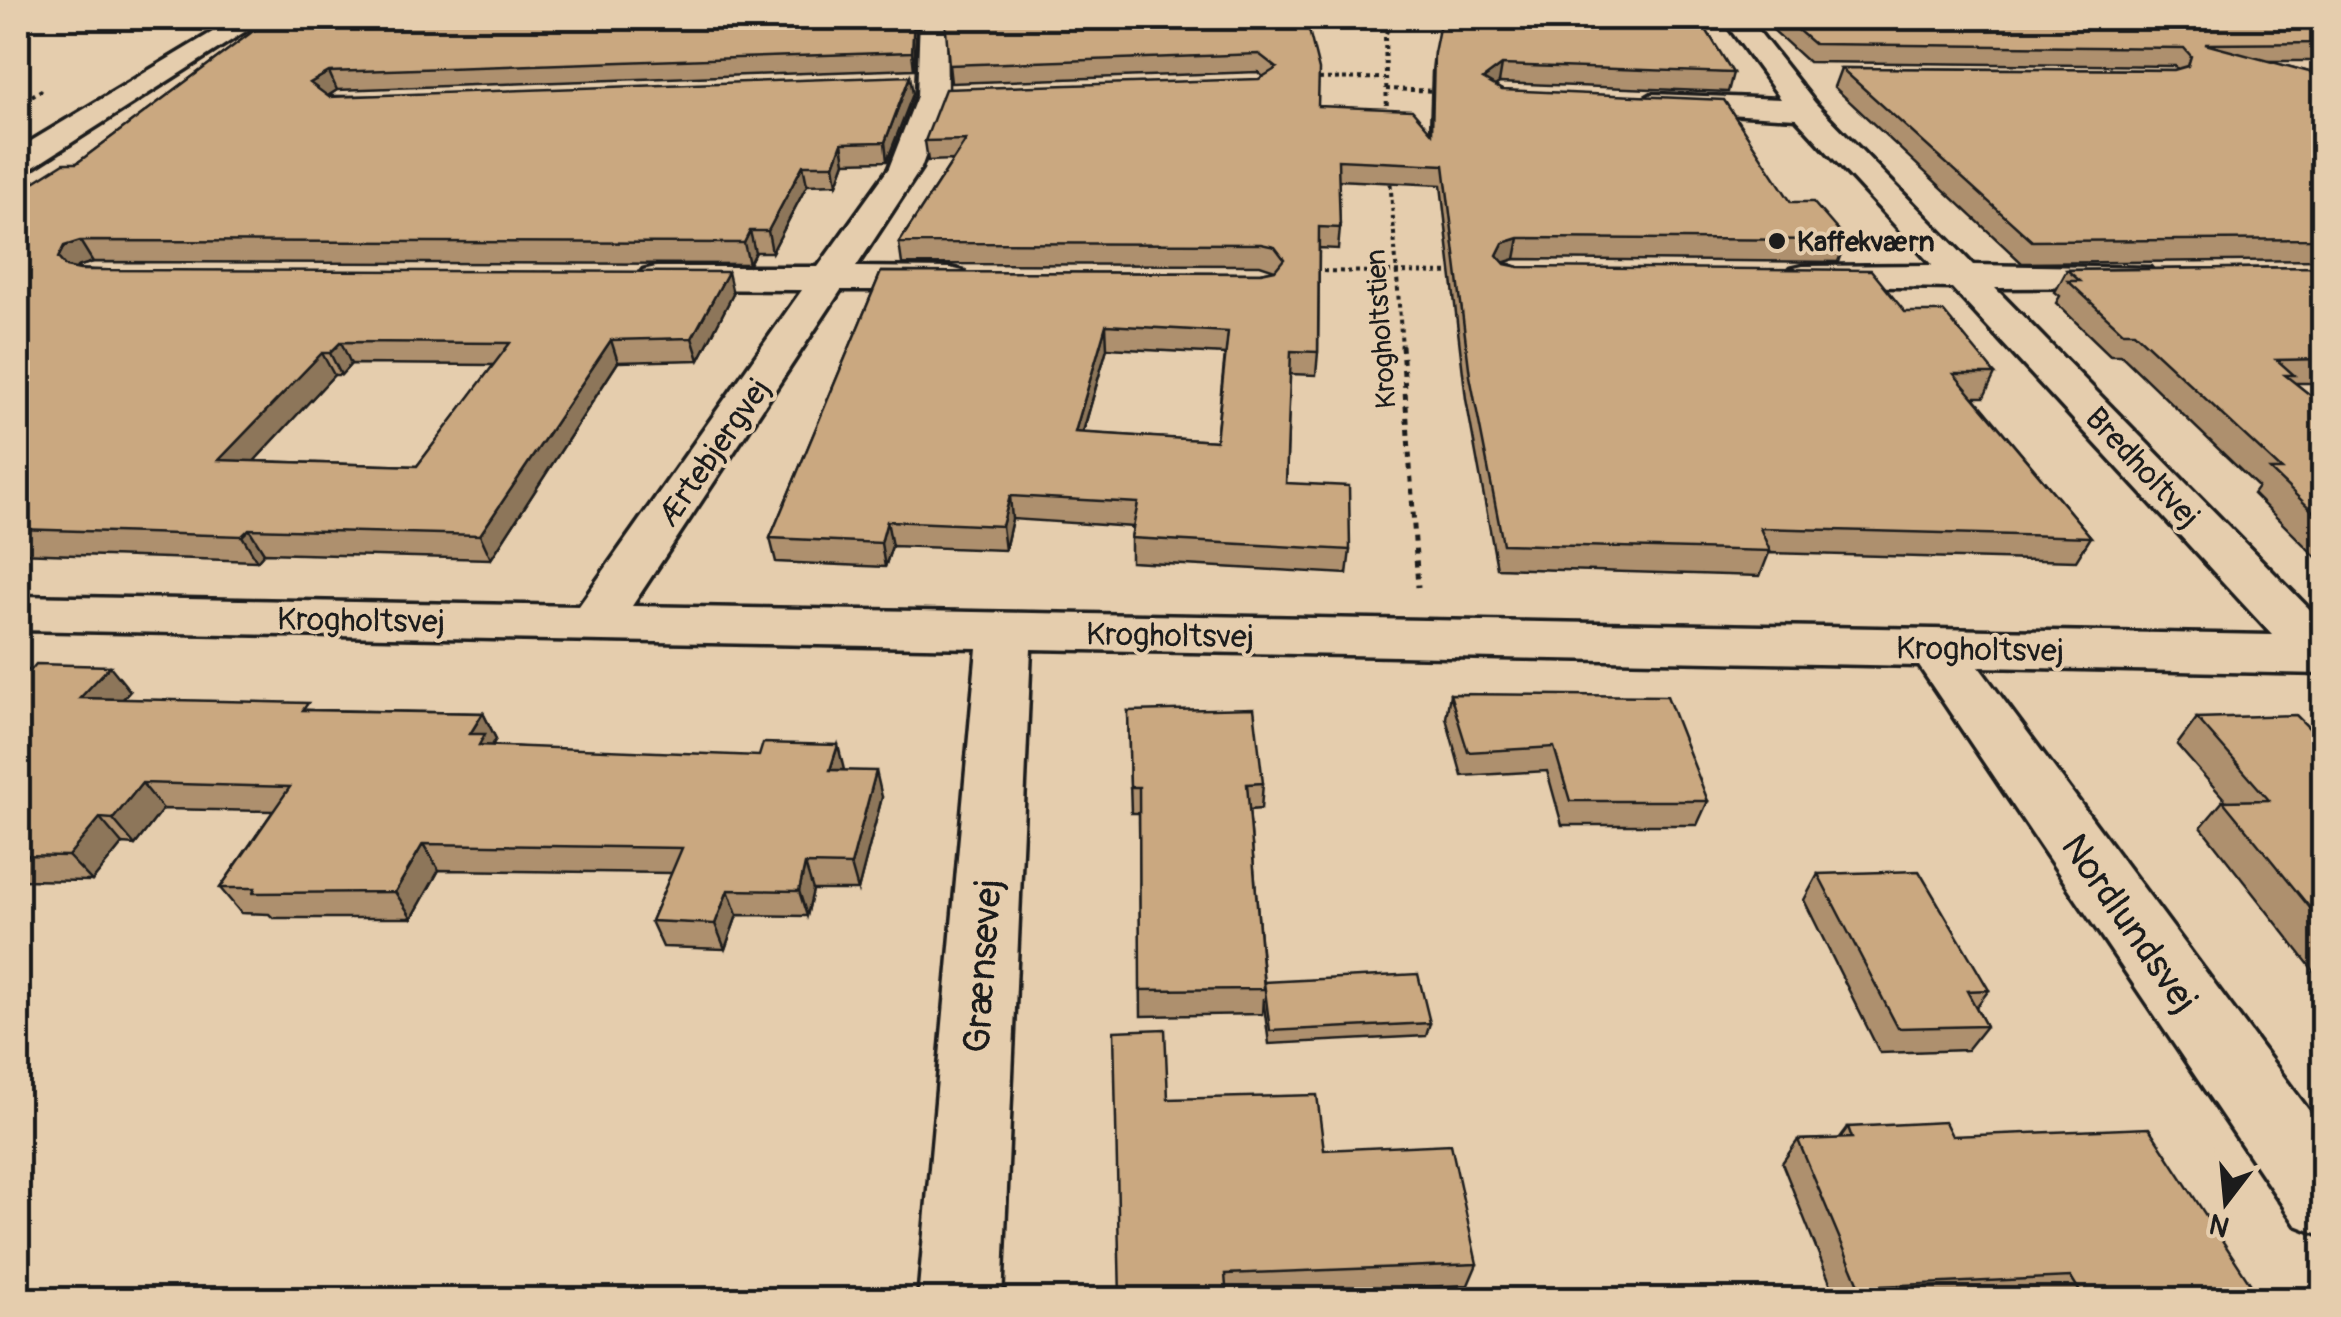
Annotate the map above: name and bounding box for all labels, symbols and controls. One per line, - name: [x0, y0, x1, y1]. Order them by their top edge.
- place label: Kaffekværn: [1797, 225, 1935, 260]
- marker: Kaffekværn: [1766, 230, 1788, 252]
- street label: Krogholtstien: [1358, 248, 1405, 410]
- street label: Ærtebjergvej: [648, 371, 780, 534]
- street label: Bredholtvej: [2076, 399, 2208, 536]
- street label: Krogholtsvej: [277, 600, 445, 642]
- street label: Krogholtsvej: [1086, 615, 1254, 657]
- street label: Krogholtsvej: [1896, 629, 2064, 671]
- street label: Nordlundsvej: [2050, 825, 2208, 1022]
- street label: Grænsevej: [953, 877, 1013, 1055]
- north arrow: [2176, 1152, 2276, 1252]
- text: N: [2206, 1205, 2233, 1244]

